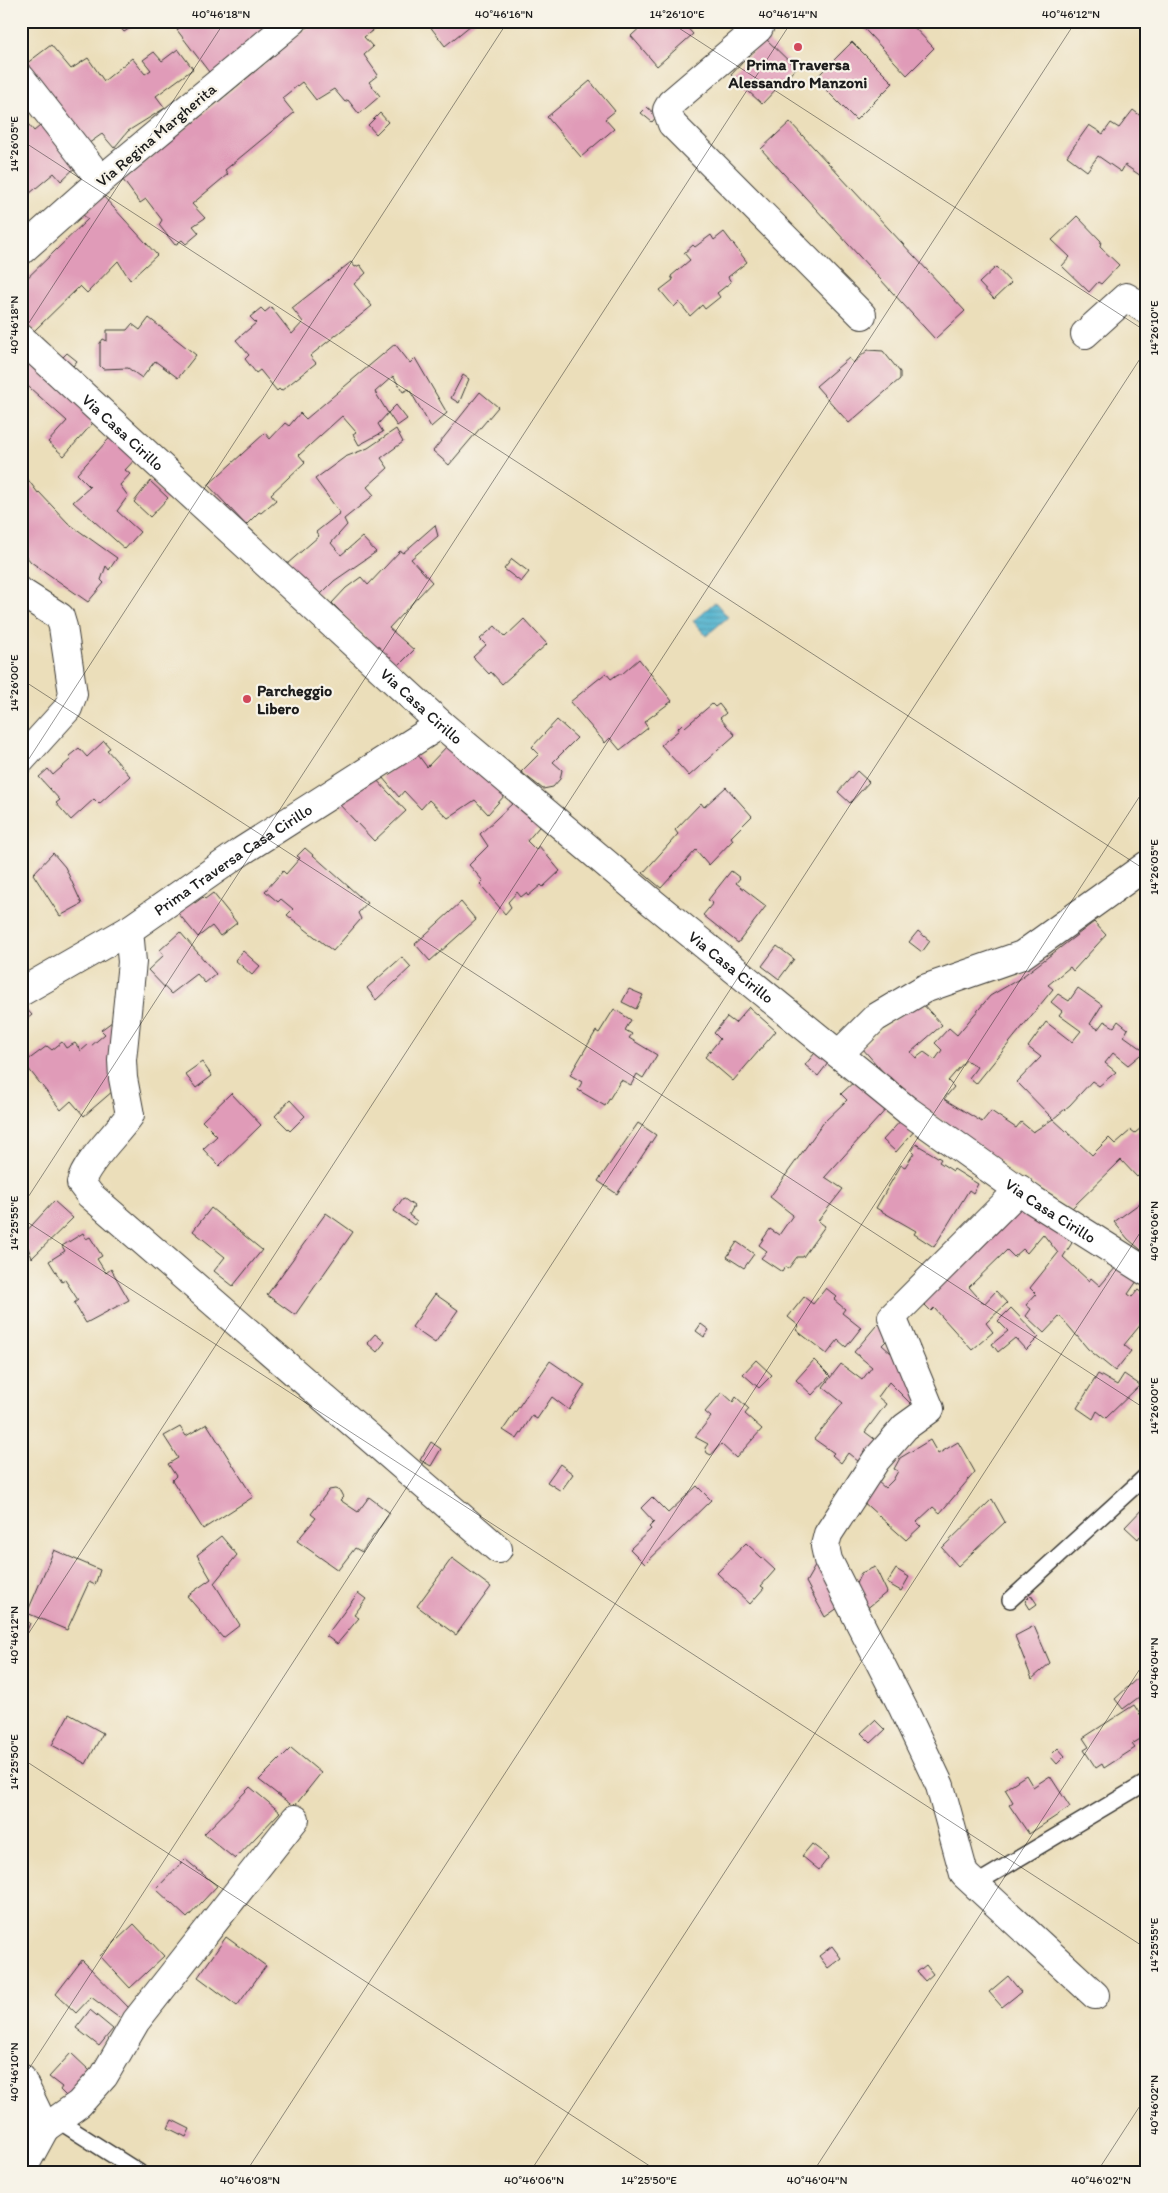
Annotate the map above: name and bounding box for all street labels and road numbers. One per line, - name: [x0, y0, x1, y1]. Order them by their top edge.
- street label: Via Regina Margherita: [92, 79, 220, 191]
- street label: Via Casa Cirillo: [78, 390, 168, 474]
- street label: Via Casa Cirillo: [377, 664, 467, 748]
- street label: Prima Traversa Casa Cirillo: [150, 799, 315, 919]
- street label: Via Casa Cirillo: [685, 926, 778, 1007]
- street label: Via Casa Cirillo: [1002, 1174, 1100, 1247]

